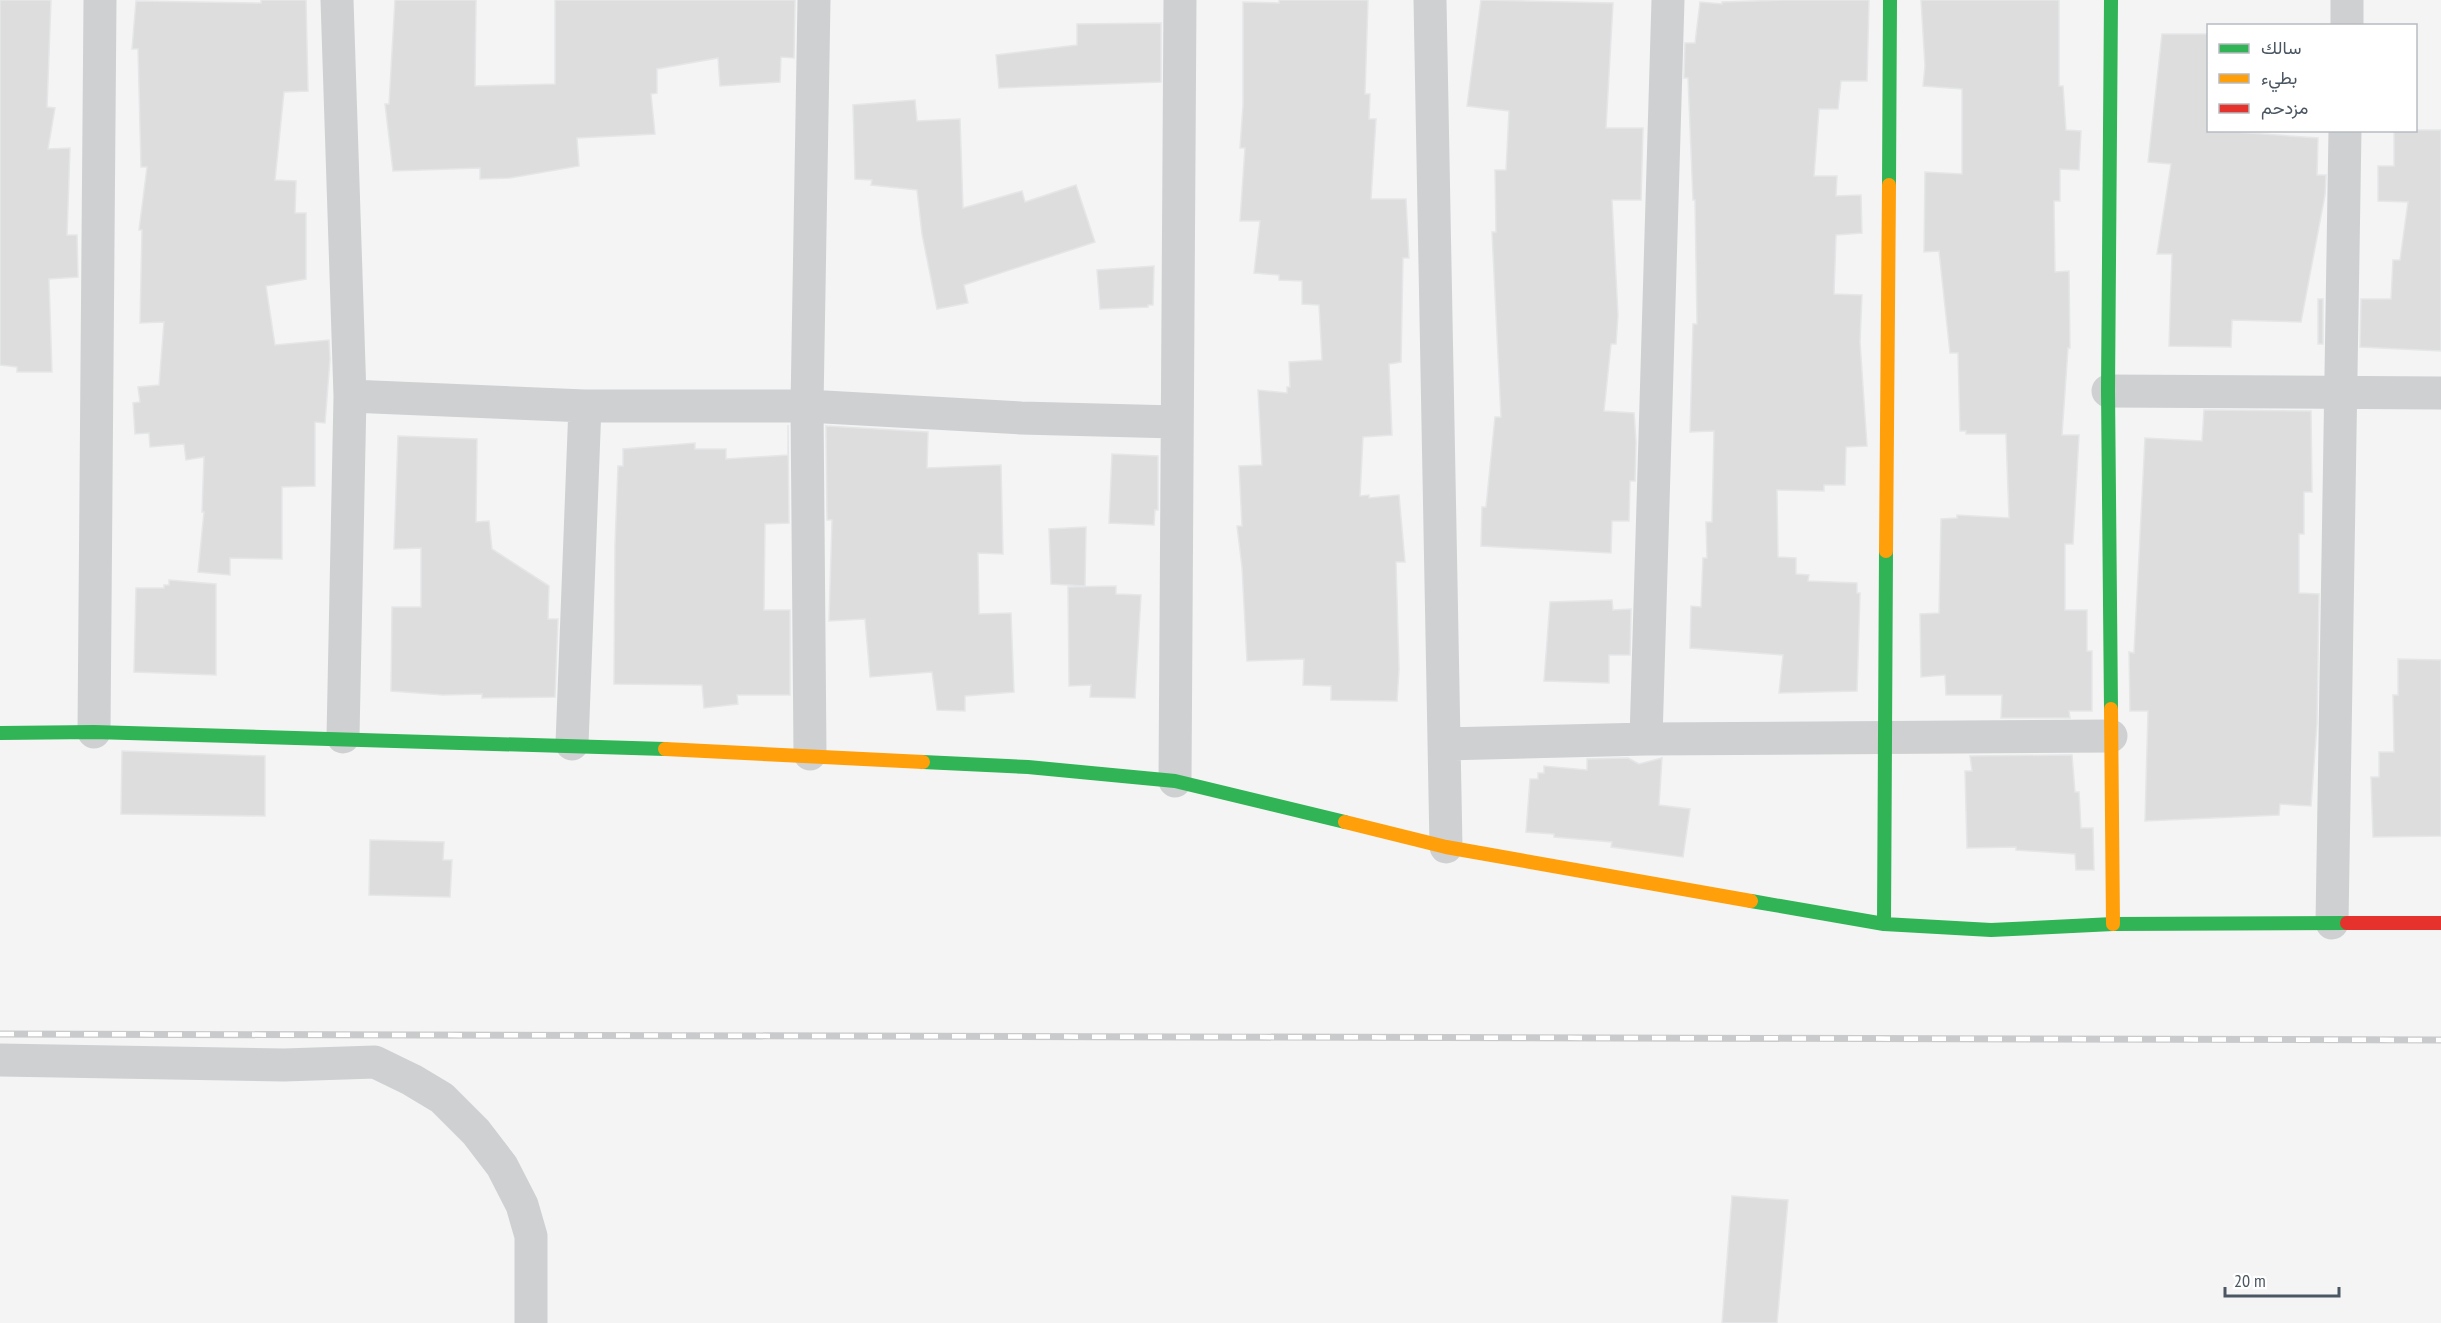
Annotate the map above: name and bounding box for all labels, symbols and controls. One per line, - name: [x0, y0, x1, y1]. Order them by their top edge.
- legend: [2207, 24, 2417, 132]
- text: سالك: [2261, 36, 2301, 59]
- text: بطيء: [2261, 66, 2297, 93]
- text: مزدحم: [2261, 96, 2308, 120]
- scale bar: [2225, 1260, 2339, 1298]
- text: 20 m: [2234, 1269, 2266, 1292]

